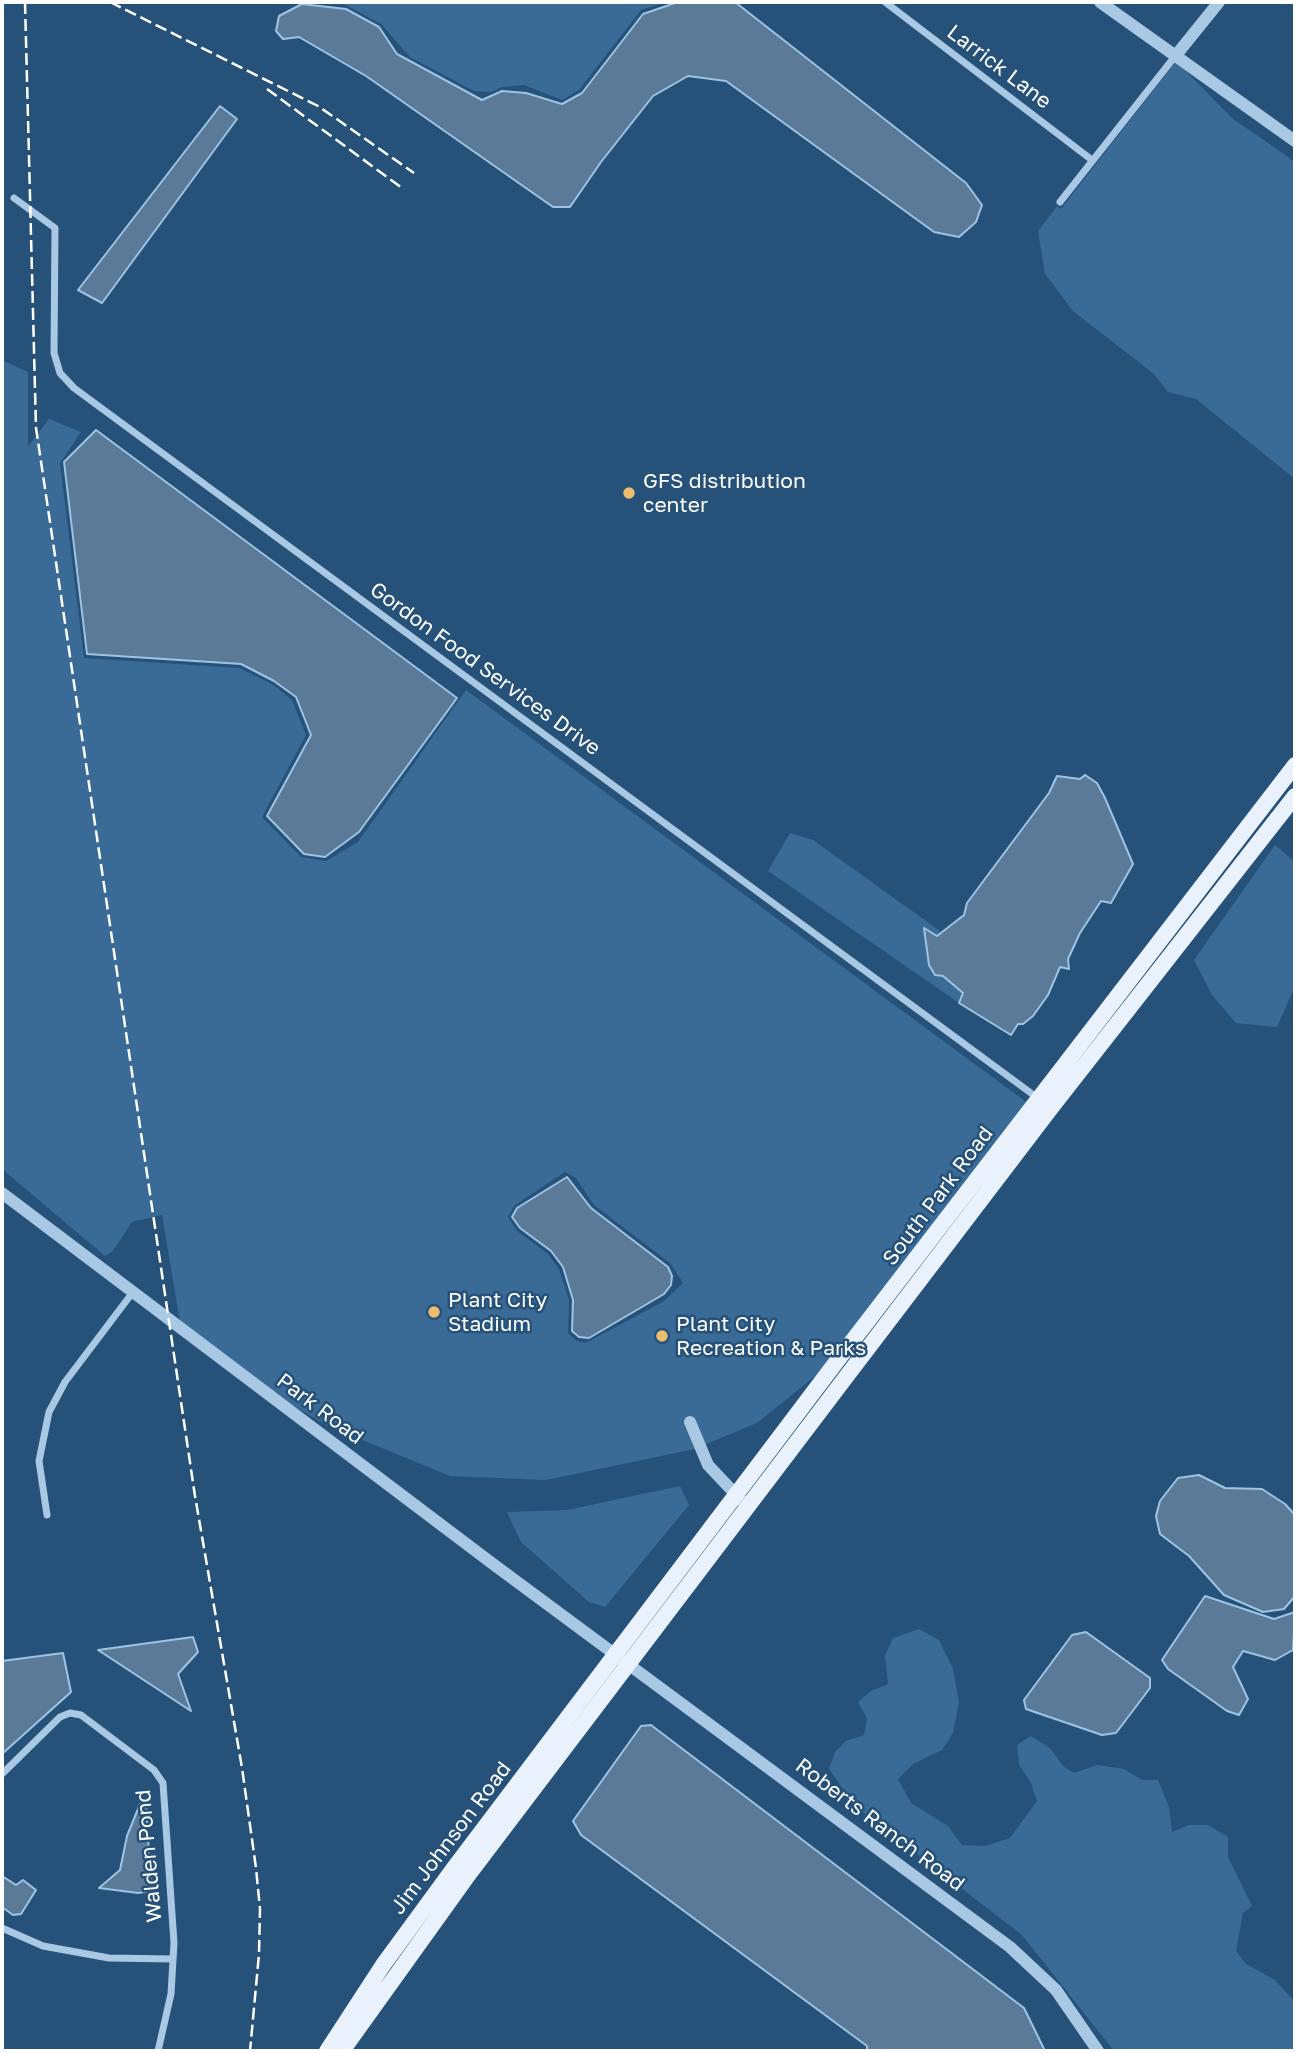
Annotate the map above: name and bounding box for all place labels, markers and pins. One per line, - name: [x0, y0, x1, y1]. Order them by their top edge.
- place label: GFS distribution center: [643, 468, 806, 518]
- marker: GFS distribution center: [621, 485, 637, 501]
- place label: Plant City Stadium: [448, 1287, 547, 1337]
- marker: Plant City Stadium: [426, 1304, 442, 1320]
- place label: Plant City Recreation & Parks: [676, 1311, 866, 1361]
- marker: Plant City Recreation & Parks: [654, 1328, 670, 1344]

